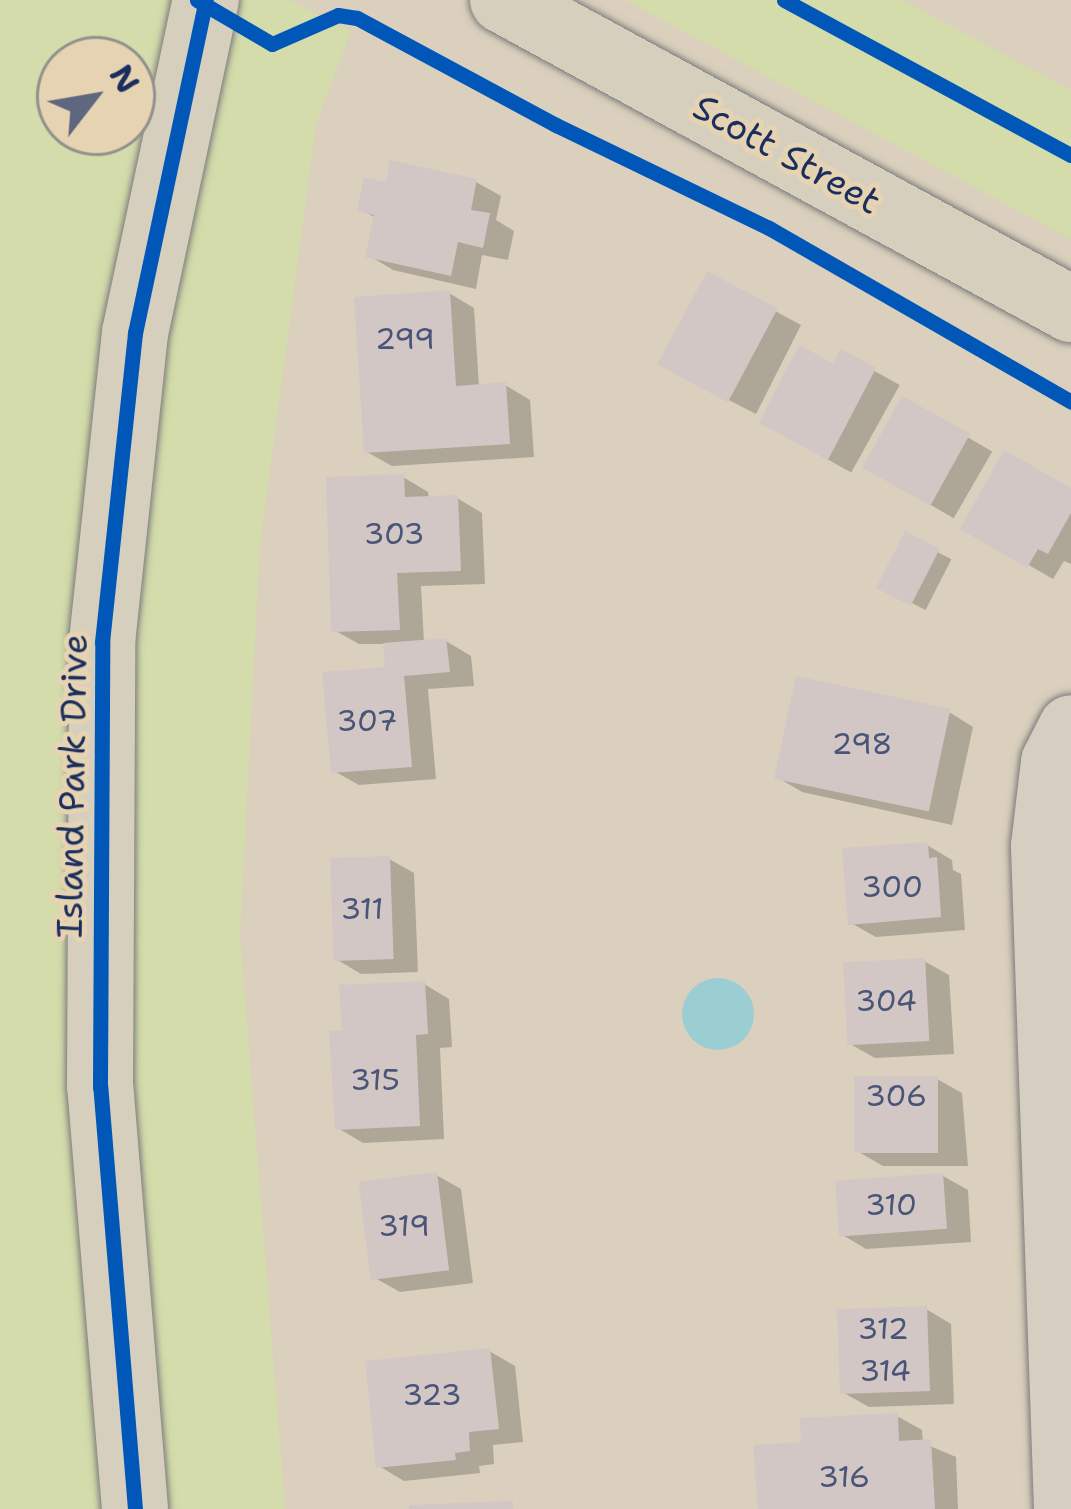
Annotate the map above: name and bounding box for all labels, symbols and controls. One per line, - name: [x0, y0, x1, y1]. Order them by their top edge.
- north arrow: [36, 36, 156, 156]
- text: N: [99, 56, 151, 102]
- street label: Scott Street: [686, 85, 888, 223]
- house number: 299: [375, 321, 435, 357]
- house number: 303: [364, 516, 424, 552]
- street label: Island Park Drive: [48, 633, 96, 939]
- house number: 307: [337, 703, 397, 739]
- house number: 298: [832, 726, 892, 762]
- house number: 300: [861, 869, 923, 905]
- house number: 311: [340, 891, 384, 927]
- house number: 304: [855, 983, 917, 1019]
- house number: 315: [350, 1062, 400, 1098]
- house number: 306: [865, 1078, 927, 1114]
- house number: 310: [865, 1187, 917, 1223]
- house number: 319: [378, 1208, 430, 1244]
- house number: 312: [857, 1311, 909, 1347]
- house number: 314: [859, 1353, 911, 1389]
- house number: 323: [402, 1377, 462, 1413]
- house number: 316: [818, 1459, 870, 1495]

